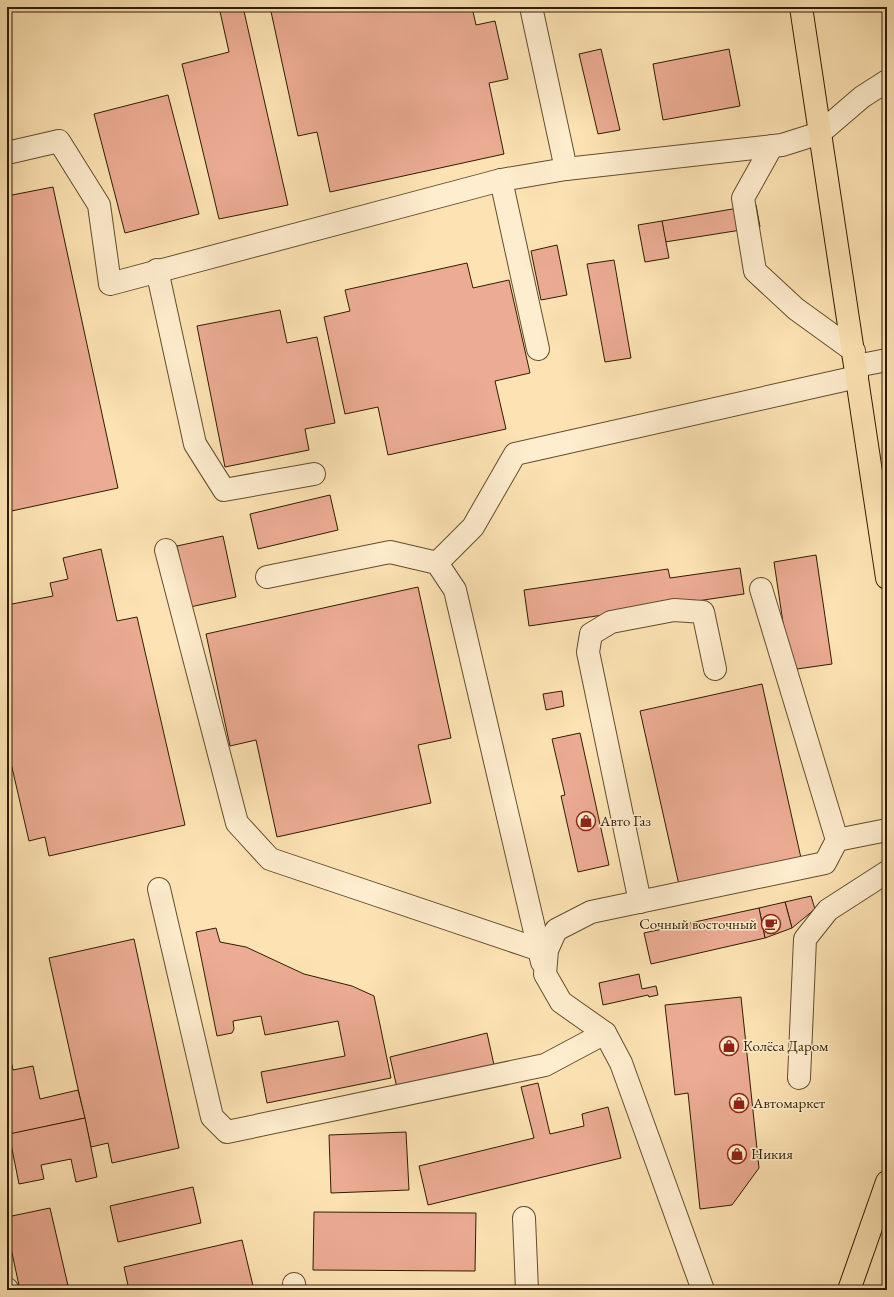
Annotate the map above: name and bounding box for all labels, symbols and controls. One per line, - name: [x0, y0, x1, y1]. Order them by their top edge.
- shop icon: Авто Газ: [575, 810, 597, 832]
- place label: Авто Газ: [599, 811, 651, 830]
- cafe icon: Сочный восточный: [760, 913, 782, 935]
- place label: Сочный восточный: [639, 914, 757, 933]
- shop icon: Колёса Даром: [718, 1035, 740, 1057]
- place label: Колёса Даром: [743, 1036, 829, 1055]
- shop icon: Автомаркет: [728, 1092, 750, 1114]
- place label: Автомаркет: [752, 1093, 825, 1112]
- shop icon: Никия: [726, 1143, 748, 1165]
- place label: Никия: [751, 1144, 793, 1163]

